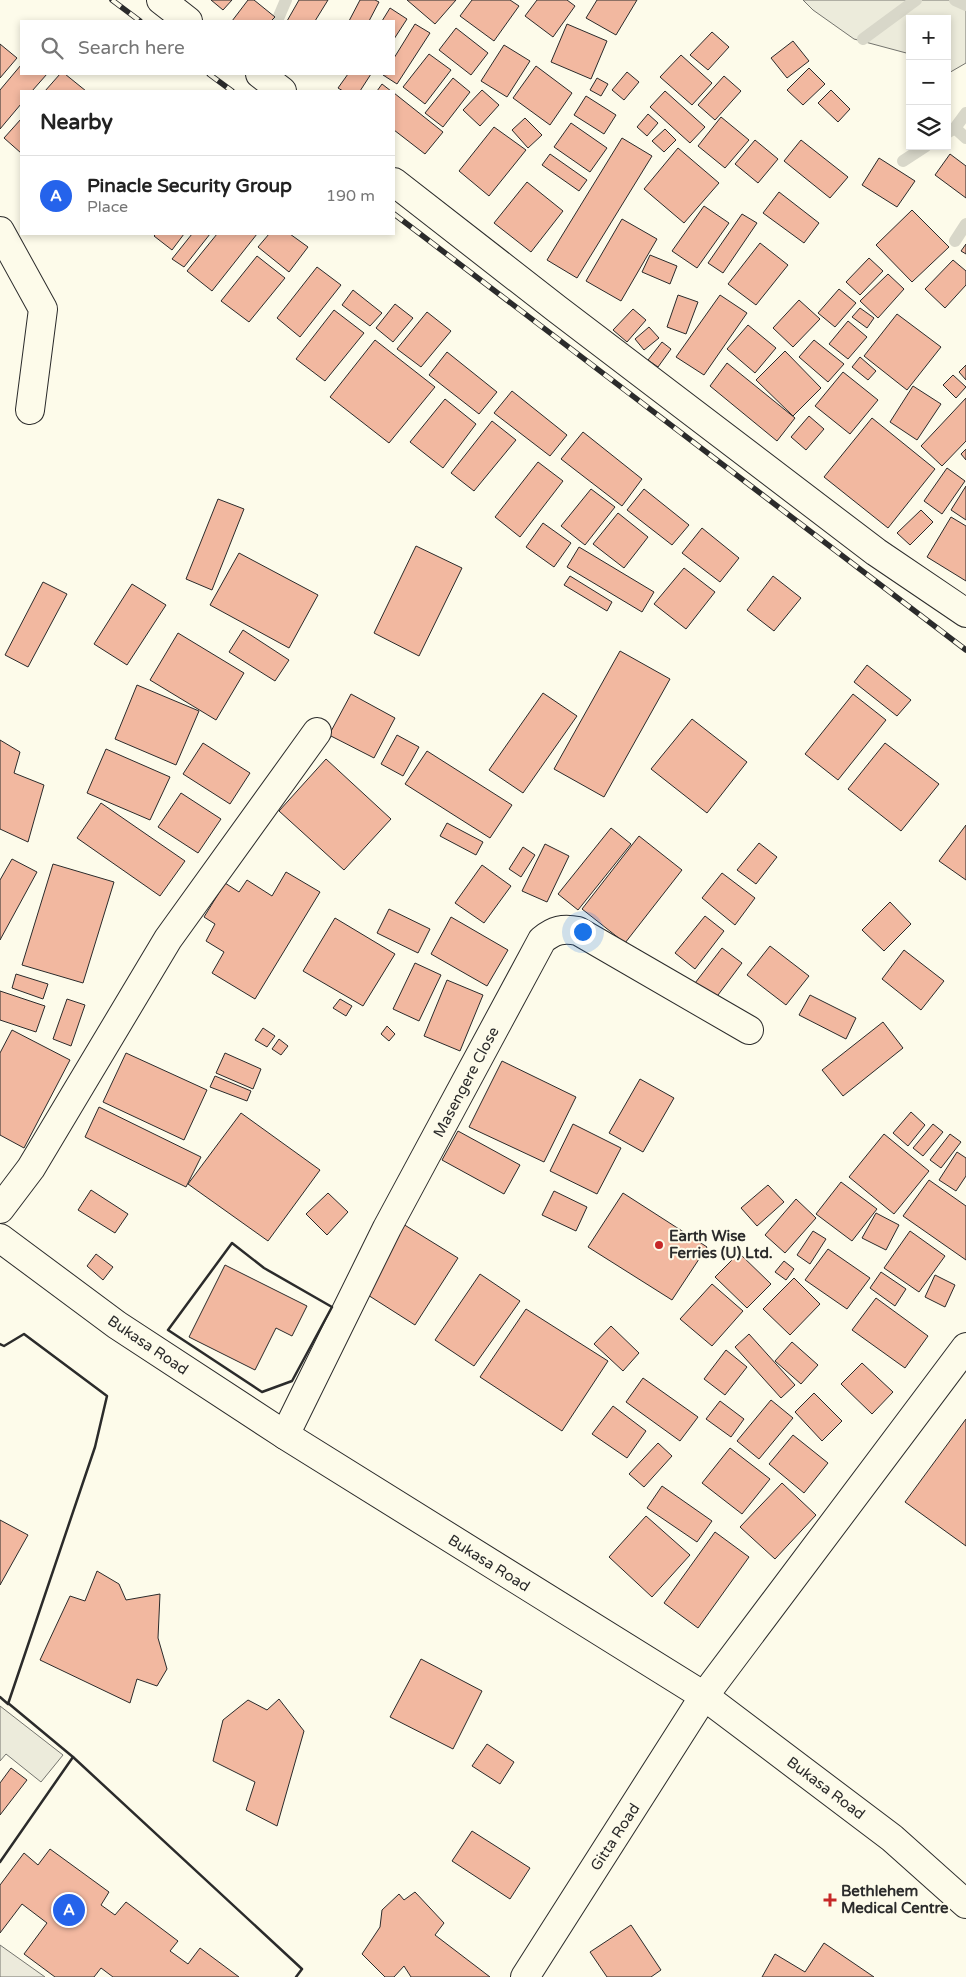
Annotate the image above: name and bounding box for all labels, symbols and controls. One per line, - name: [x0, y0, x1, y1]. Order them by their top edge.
- map controls: [906, 15, 951, 150]
- button: +: [906, 15, 951, 60]
- search box: [20, 20, 395, 75]
- icon: search: [38, 34, 66, 62]
- text: Search here: [78, 37, 185, 59]
- button: −: [906, 60, 951, 105]
- button: layers: [906, 105, 951, 150]
- text: Nearby: [40, 110, 113, 135]
- text: Pinacle Security Group: [87, 175, 292, 197]
- text: A: [50, 186, 62, 206]
- text: 190 m: [326, 186, 375, 206]
- text: Place: [87, 197, 128, 217]
- your location: [570, 919, 596, 945]
- street label: Masengere Close: [429, 1024, 503, 1140]
- place label: Earth Wise Ferries (U) Ltd.: [669, 1227, 773, 1262]
- marker: Earth Wise Ferries (U) Ltd.: [653, 1239, 665, 1251]
- street label: Bukasa Road: [104, 1312, 192, 1378]
- street label: Bukasa Road: [445, 1531, 533, 1595]
- street label: Bukasa Road: [783, 1753, 869, 1823]
- street label: Gitta Road: [587, 1800, 643, 1874]
- place label: Bethlehem Medical Centre: [841, 1882, 949, 1917]
- pin: A: [53, 1891, 85, 1929]
- marker: Bethlehem Medical Centre: [823, 1893, 837, 1907]

